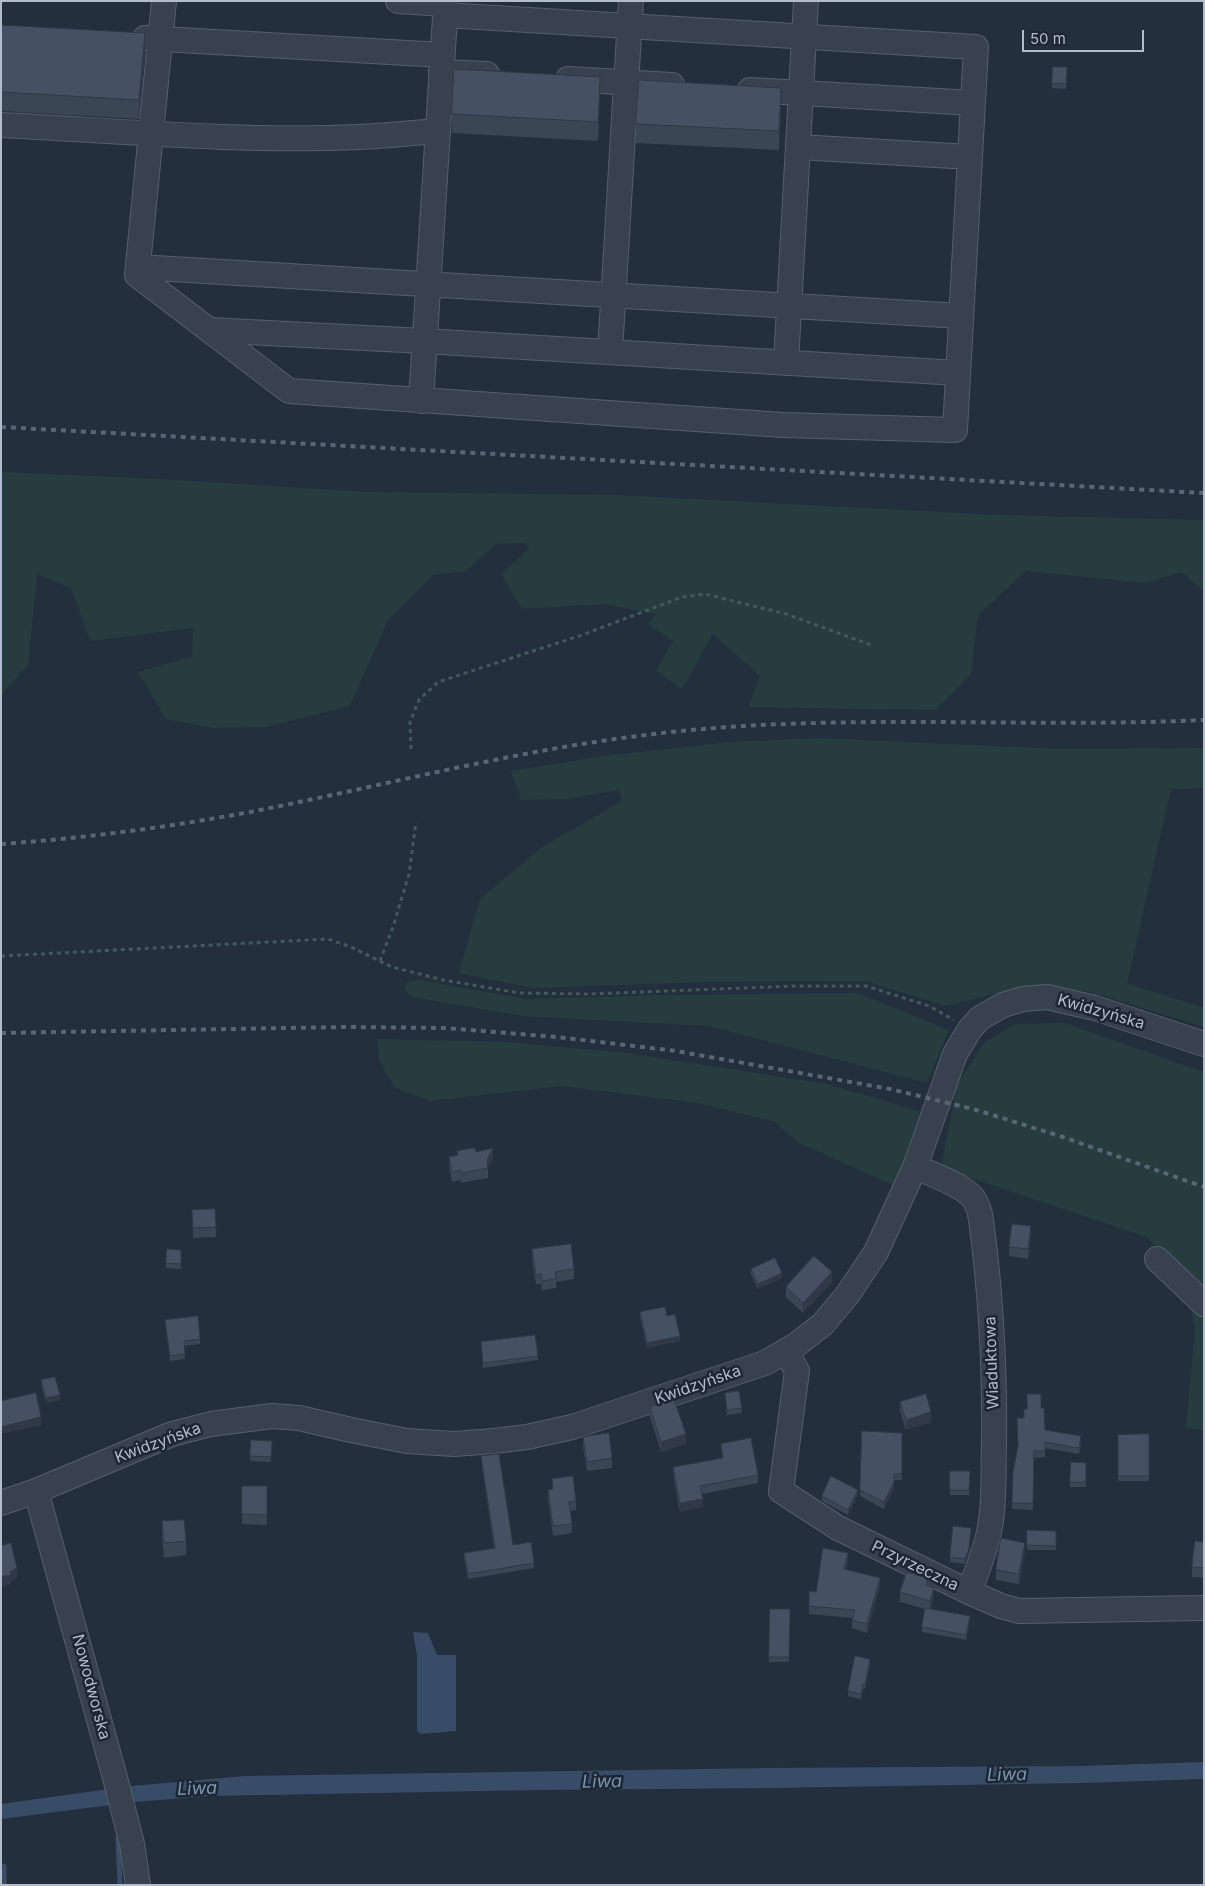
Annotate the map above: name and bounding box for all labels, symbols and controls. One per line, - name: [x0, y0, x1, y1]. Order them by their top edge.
- scale bar: [1025, 20, 1148, 52]
- text: 50 m: [1030, 29, 1066, 48]
- street label: Kwidzyńska: [1055, 990, 1147, 1034]
- street label: Wiaduktowa: [981, 1316, 1003, 1410]
- street label: Kwidzyńska: [652, 1361, 744, 1409]
- street label: Kwidzyńska: [112, 1419, 204, 1467]
- street label: Przyrzeczna: [868, 1537, 962, 1595]
- street label: Nowodworska: [68, 1632, 114, 1742]
- water label: Liwa: [987, 1764, 1027, 1786]
- water label: Liwa: [582, 1771, 622, 1793]
- water label: Liwa: [177, 1778, 217, 1800]

